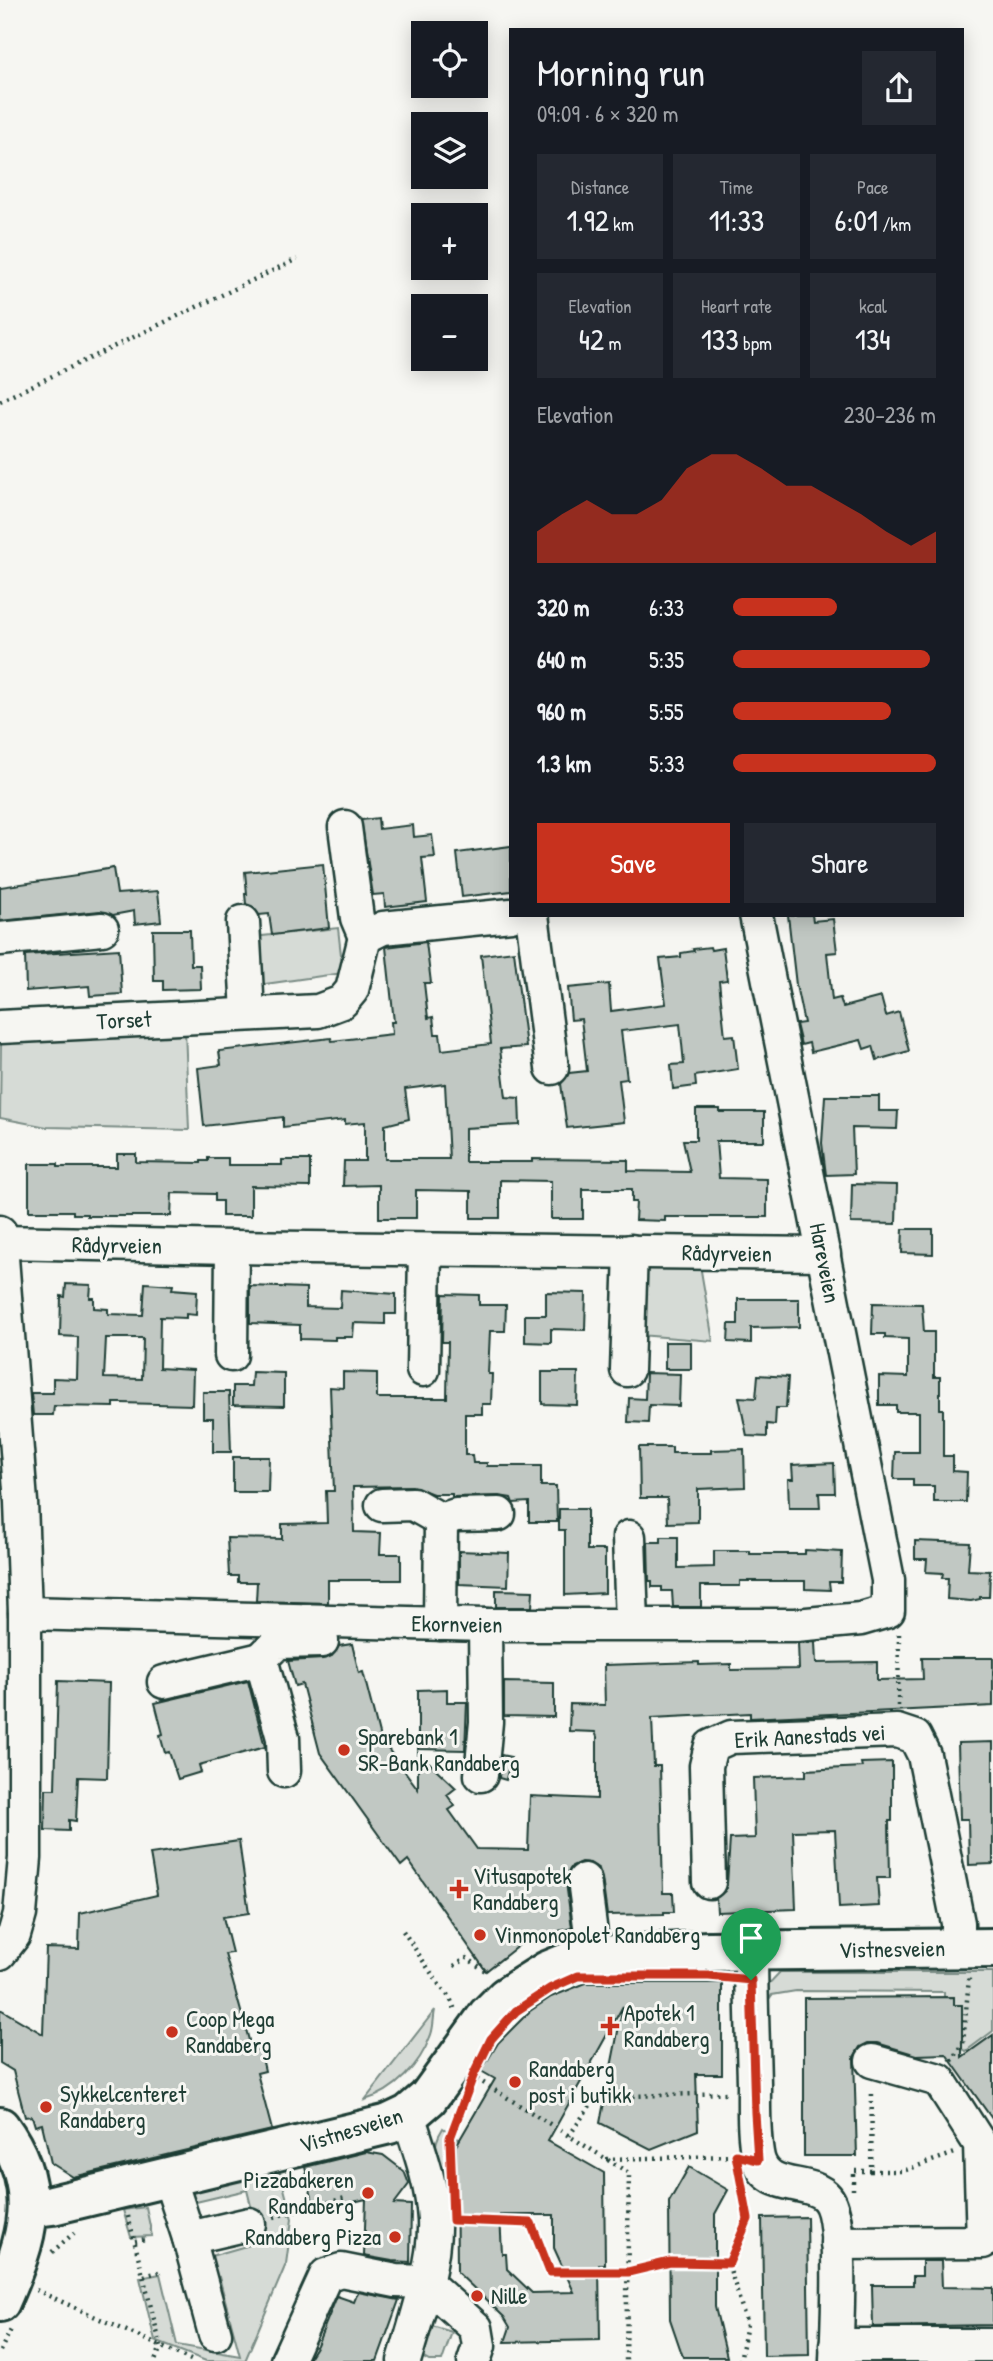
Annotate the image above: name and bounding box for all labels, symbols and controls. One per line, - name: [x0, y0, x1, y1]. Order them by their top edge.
- map controls: [411, 21, 488, 371]
- button: locate: [411, 21, 488, 98]
- text: Morning run: [537, 46, 705, 98]
- button: share: [862, 51, 936, 125]
- text: 09:09 · 6 × 320 m: [537, 98, 678, 129]
- button: layers: [411, 112, 488, 189]
- text: Distance: [571, 174, 629, 200]
- text: Time: [720, 174, 753, 200]
- text: Pace: [857, 174, 889, 200]
- text: 1.92: [566, 200, 609, 240]
- text: 11:33: [709, 200, 764, 240]
- text: 6:01: [835, 200, 878, 240]
- button: +: [411, 203, 488, 280]
- text: km: [609, 211, 634, 237]
- text: /km: [878, 211, 911, 237]
- text: Elevation: [569, 293, 632, 319]
- text: Heart rate: [701, 293, 772, 319]
- text: kcal: [859, 293, 887, 319]
- button: −: [411, 294, 488, 371]
- text: 42: [579, 319, 604, 359]
- text: 133: [701, 319, 739, 359]
- text: 134: [855, 319, 891, 359]
- text: m: [604, 330, 621, 356]
- text: bpm: [739, 330, 772, 356]
- text: Elevation: [537, 399, 613, 430]
- text: 230–236 m: [844, 399, 936, 430]
- text: 320 m: [537, 592, 589, 623]
- text: 6:33: [649, 592, 684, 623]
- text: 640 m: [537, 644, 586, 675]
- text: 5:35: [649, 644, 684, 675]
- text: 960 m: [537, 696, 586, 727]
- text: 5:55: [649, 696, 684, 727]
- text: 1.3 km: [537, 748, 591, 779]
- text: 5:33: [649, 748, 685, 779]
- button: Save: [537, 823, 730, 903]
- button: Share: [744, 823, 936, 903]
- street label: Torset: [96, 1003, 153, 1036]
- street label: Hareveien: [803, 1220, 848, 1306]
- street label: Rådyrveien: [72, 1228, 162, 1261]
- street label: Rådyrveien: [682, 1236, 772, 1269]
- street label: Ekornveien: [411, 1607, 503, 1640]
- street label: Erik Aanestads vei: [734, 1716, 886, 1755]
- place label: Sparebank 1 SR-Bank Randaberg: [358, 1721, 520, 1778]
- marker: Sparebank 1 SR-Bank Randaberg: [336, 1742, 352, 1758]
- place label: Vitusapotek Randaberg: [473, 1860, 572, 1917]
- marker: Vitusapotek Randaberg: [451, 1881, 467, 1897]
- pin: [721, 1908, 781, 1980]
- place label: Vinmonopolet Randaberg: [494, 1919, 700, 1950]
- icon: arrive: [732, 1919, 770, 1957]
- marker: Vinmonopolet Randaberg: [472, 1927, 488, 1943]
- street label: Vistnesveien: [839, 1932, 945, 1965]
- place label: Apotek 1 Randaberg: [624, 1997, 710, 2054]
- place label: Coop Mega Randaberg: [186, 2003, 274, 2060]
- marker: Apotek 1 Randaberg: [602, 2018, 618, 2034]
- marker: Coop Mega Randaberg: [164, 2024, 180, 2040]
- place label: Randaberg post i butikk: [529, 2053, 632, 2110]
- marker: Randaberg post i butikk: [507, 2074, 523, 2090]
- place label: Sykkelcenteret Randaberg: [60, 2078, 187, 2135]
- marker: Sykkelcenteret Randaberg: [38, 2099, 54, 2115]
- street label: Vistnesveien: [295, 2099, 406, 2160]
- place label: Pizzabakeren Randaberg: [243, 2164, 354, 2221]
- marker: Pizzabakeren Randaberg: [360, 2185, 376, 2201]
- place label: Randaberg Pizza: [245, 2221, 381, 2252]
- marker: Randaberg Pizza: [387, 2229, 403, 2245]
- place label: Nille: [491, 2280, 527, 2311]
- marker: Nille: [469, 2288, 485, 2304]

